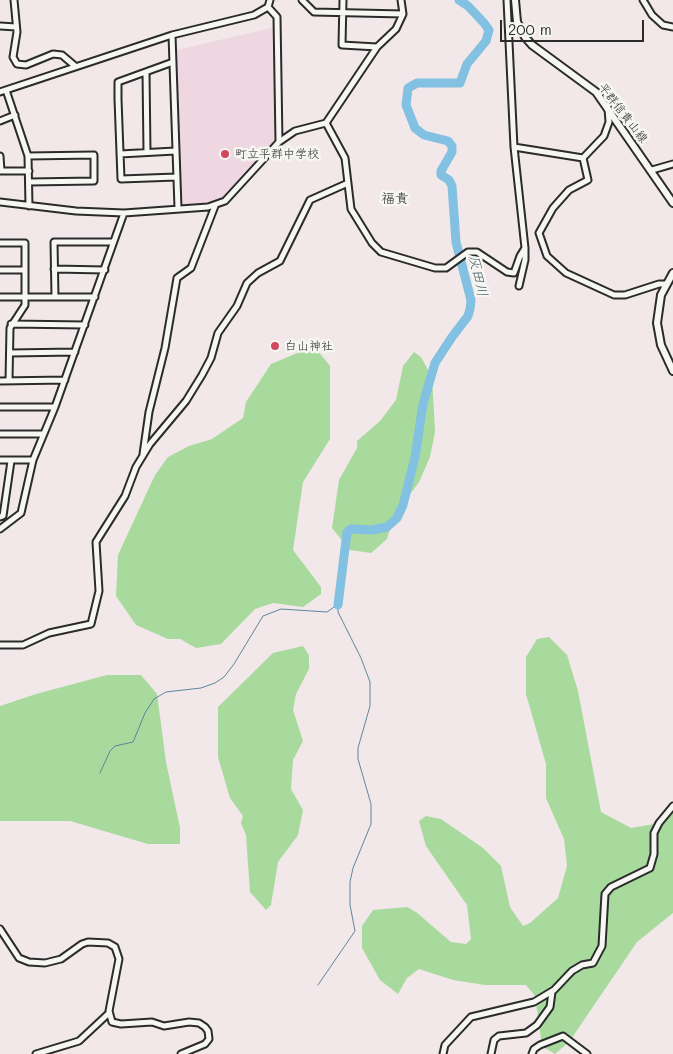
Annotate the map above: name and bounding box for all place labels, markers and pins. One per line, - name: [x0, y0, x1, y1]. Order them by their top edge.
- place label: 町立平群中学校: [235, 147, 319, 161]
- marker: 町立平群中学校: [219, 148, 231, 160]
- place label: 白山神社: [285, 339, 333, 353]
- marker: 白山神社: [269, 340, 281, 352]

